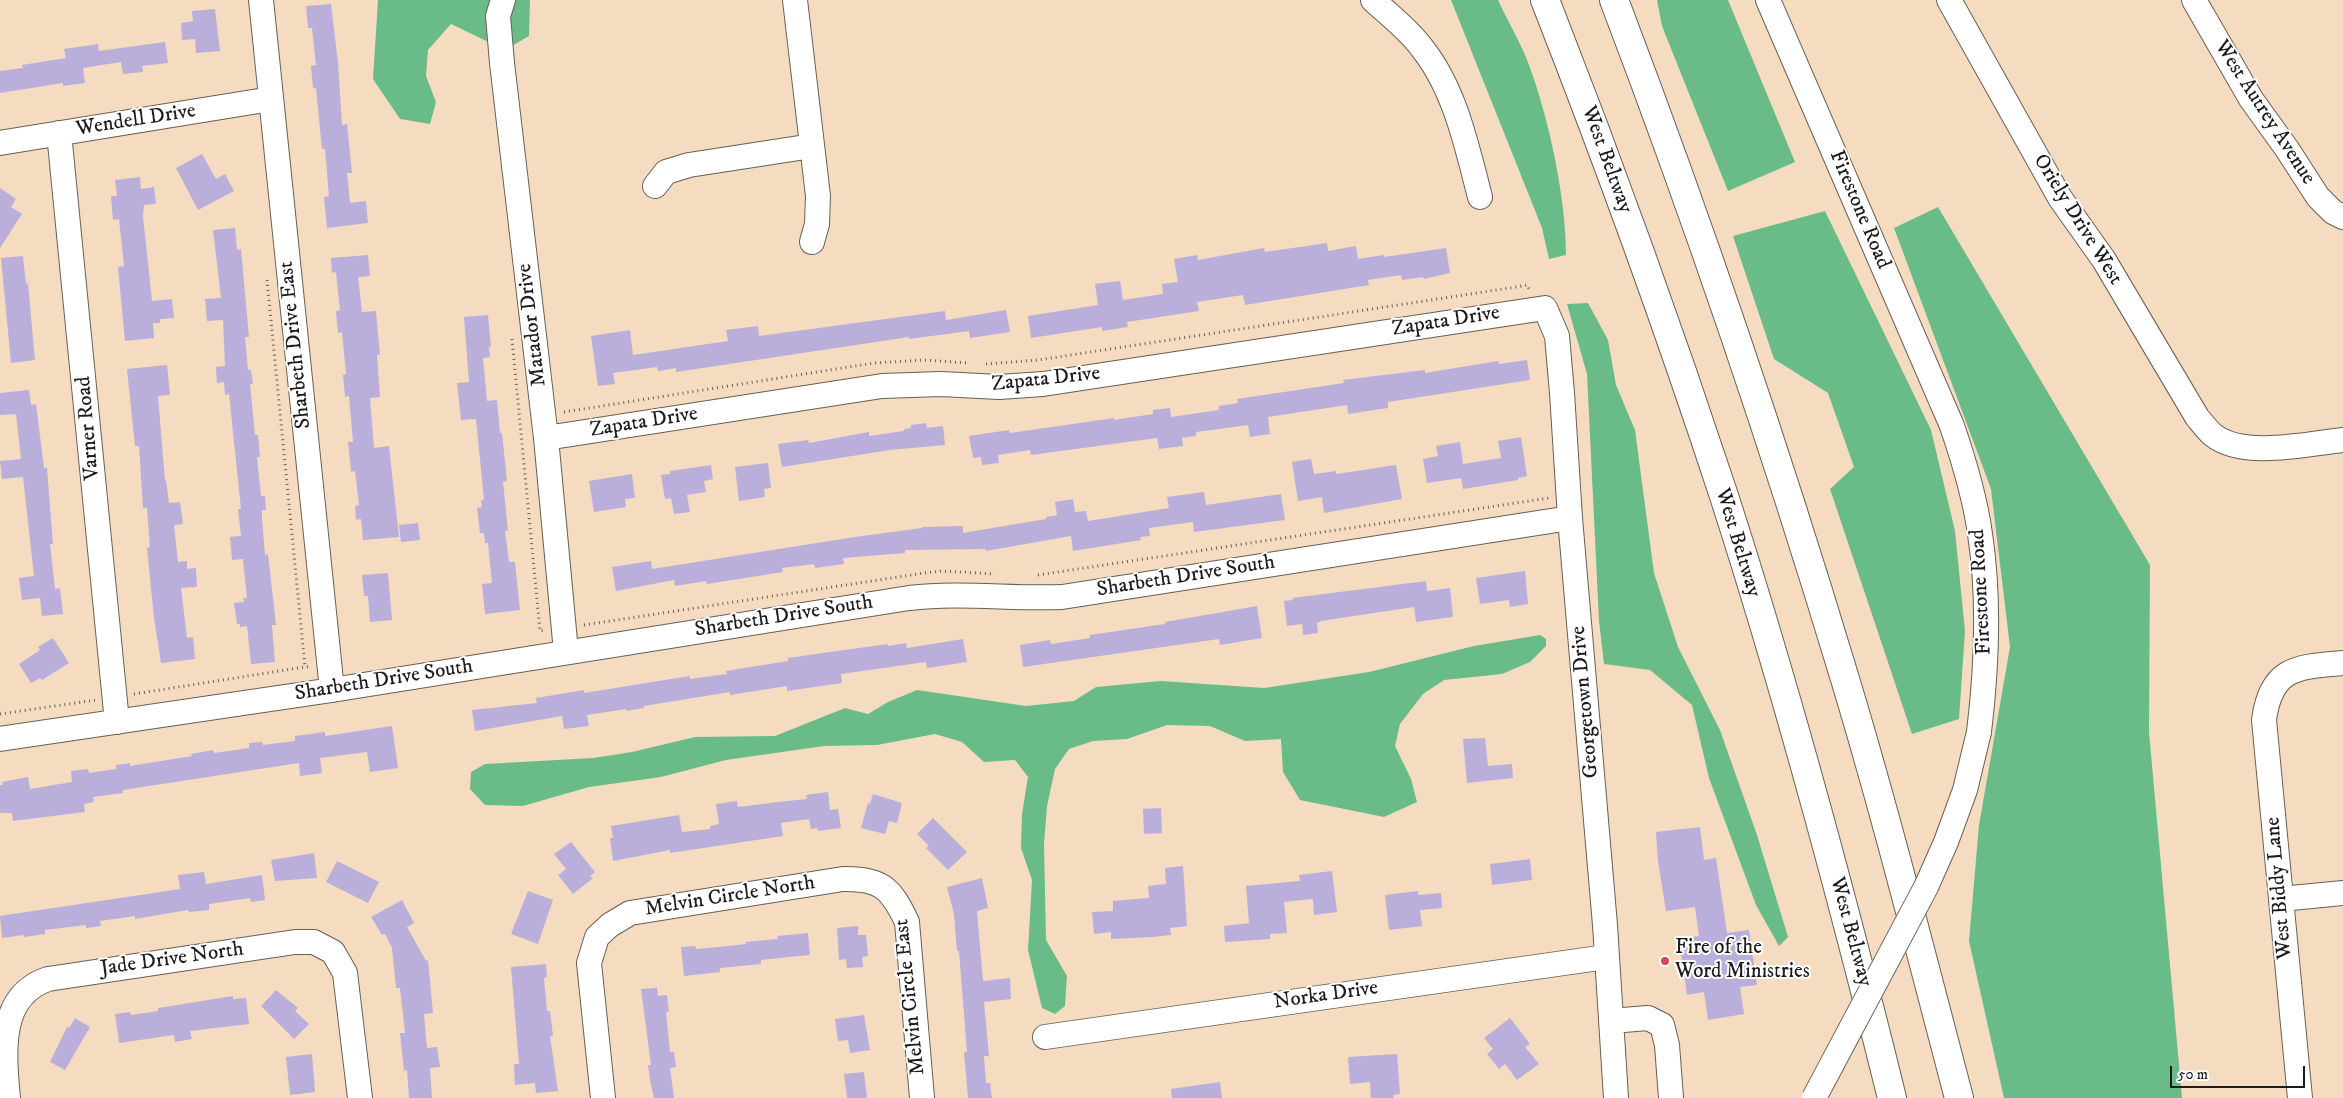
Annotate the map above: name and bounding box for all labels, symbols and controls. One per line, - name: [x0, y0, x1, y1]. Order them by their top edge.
- street label: West Autrey Avenue: [2208, 36, 2320, 190]
- street label: Wendell Drive: [74, 99, 198, 143]
- street label: West Beltway: [1575, 103, 1637, 217]
- street label: Firestone Road: [1823, 147, 1895, 273]
- street label: Oriely Drive West: [2027, 150, 2127, 290]
- street label: Sharbeth Drive East: [275, 260, 317, 430]
- street label: Matador Drive: [513, 262, 553, 388]
- street label: Zapata Drive: [1390, 301, 1502, 343]
- street label: Zapata Drive: [991, 362, 1101, 398]
- street label: Varner Road: [72, 375, 106, 481]
- street label: Zapata Drive: [588, 402, 700, 444]
- street label: West Beltway: [1709, 486, 1765, 600]
- street label: Firestone Road: [1966, 528, 1998, 656]
- street label: Sharbeth Drive South: [1095, 550, 1277, 604]
- street label: Sharbeth Drive South: [693, 590, 875, 644]
- street label: Georgetown Drive: [1567, 625, 1605, 779]
- street label: Sharbeth Drive South: [293, 654, 475, 708]
- street label: West Biddy Lane: [2261, 816, 2299, 960]
- street label: Melvin Circle North: [643, 871, 817, 923]
- street label: West Beltway: [1823, 875, 1877, 989]
- street label: Melvin Circle East: [890, 918, 932, 1076]
- place label: Fire of the Word Ministries: [1675, 936, 1810, 986]
- street label: Jade Drive North: [99, 937, 245, 983]
- marker: Fire of the Word Ministries: [1659, 955, 1671, 967]
- street label: Norka Drive: [1272, 976, 1380, 1016]
- scale bar: [2173, 1056, 2308, 1088]
- text: 50 m: [2178, 1065, 2208, 1084]

